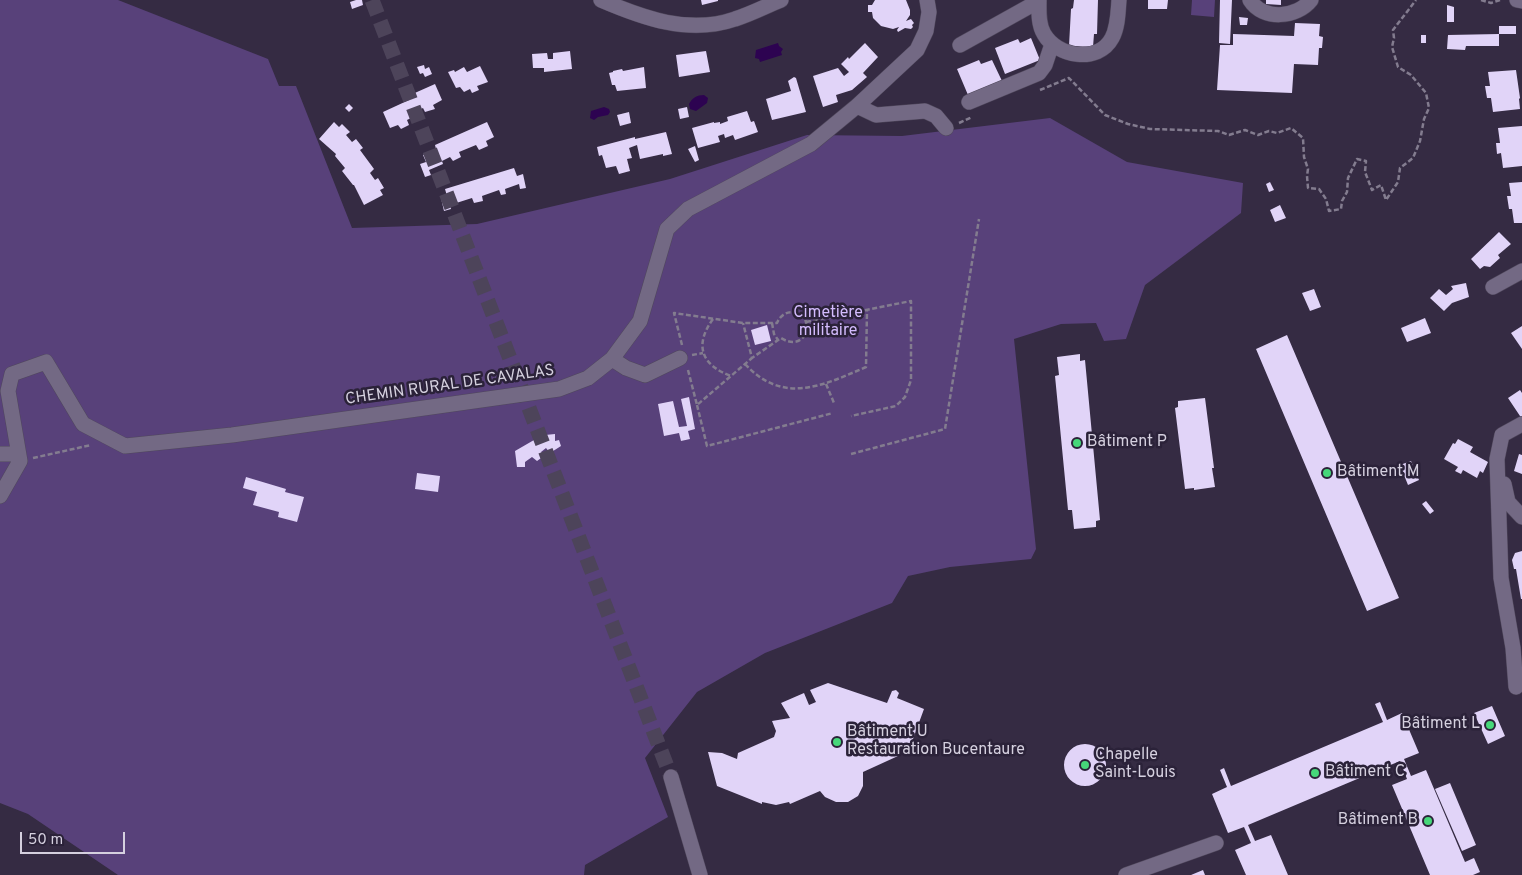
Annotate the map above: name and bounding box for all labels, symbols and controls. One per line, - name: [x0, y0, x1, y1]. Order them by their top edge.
- park label: Cimetière militaire: [793, 304, 863, 342]
- street label: CHEMIN RURAL DE CAVALAS: [344, 362, 556, 410]
- place label: Bâtiment P: [1087, 433, 1167, 453]
- marker: Bâtiment P: [1071, 437, 1083, 449]
- place label: Bâtiment M: [1337, 463, 1420, 483]
- marker: Bâtiment M: [1321, 467, 1333, 479]
- place label: Bâtiment L: [1401, 715, 1480, 735]
- marker: Bâtiment L: [1484, 719, 1496, 731]
- place label: Bâtiment U Restauration Bucentaure: [847, 723, 1025, 761]
- marker: Bâtiment U Restauration Bucentaure: [831, 736, 843, 748]
- place label: Chapelle Saint-Louis: [1095, 746, 1176, 784]
- marker: Chapelle Saint-Louis: [1079, 759, 1091, 771]
- place label: Bâtiment C: [1325, 763, 1405, 783]
- marker: Bâtiment C: [1309, 767, 1321, 779]
- place label: Bâtiment B: [1338, 811, 1418, 831]
- marker: Bâtiment B: [1422, 815, 1434, 827]
- scale bar: [22, 822, 128, 854]
- text: 50 m: [28, 831, 63, 850]

